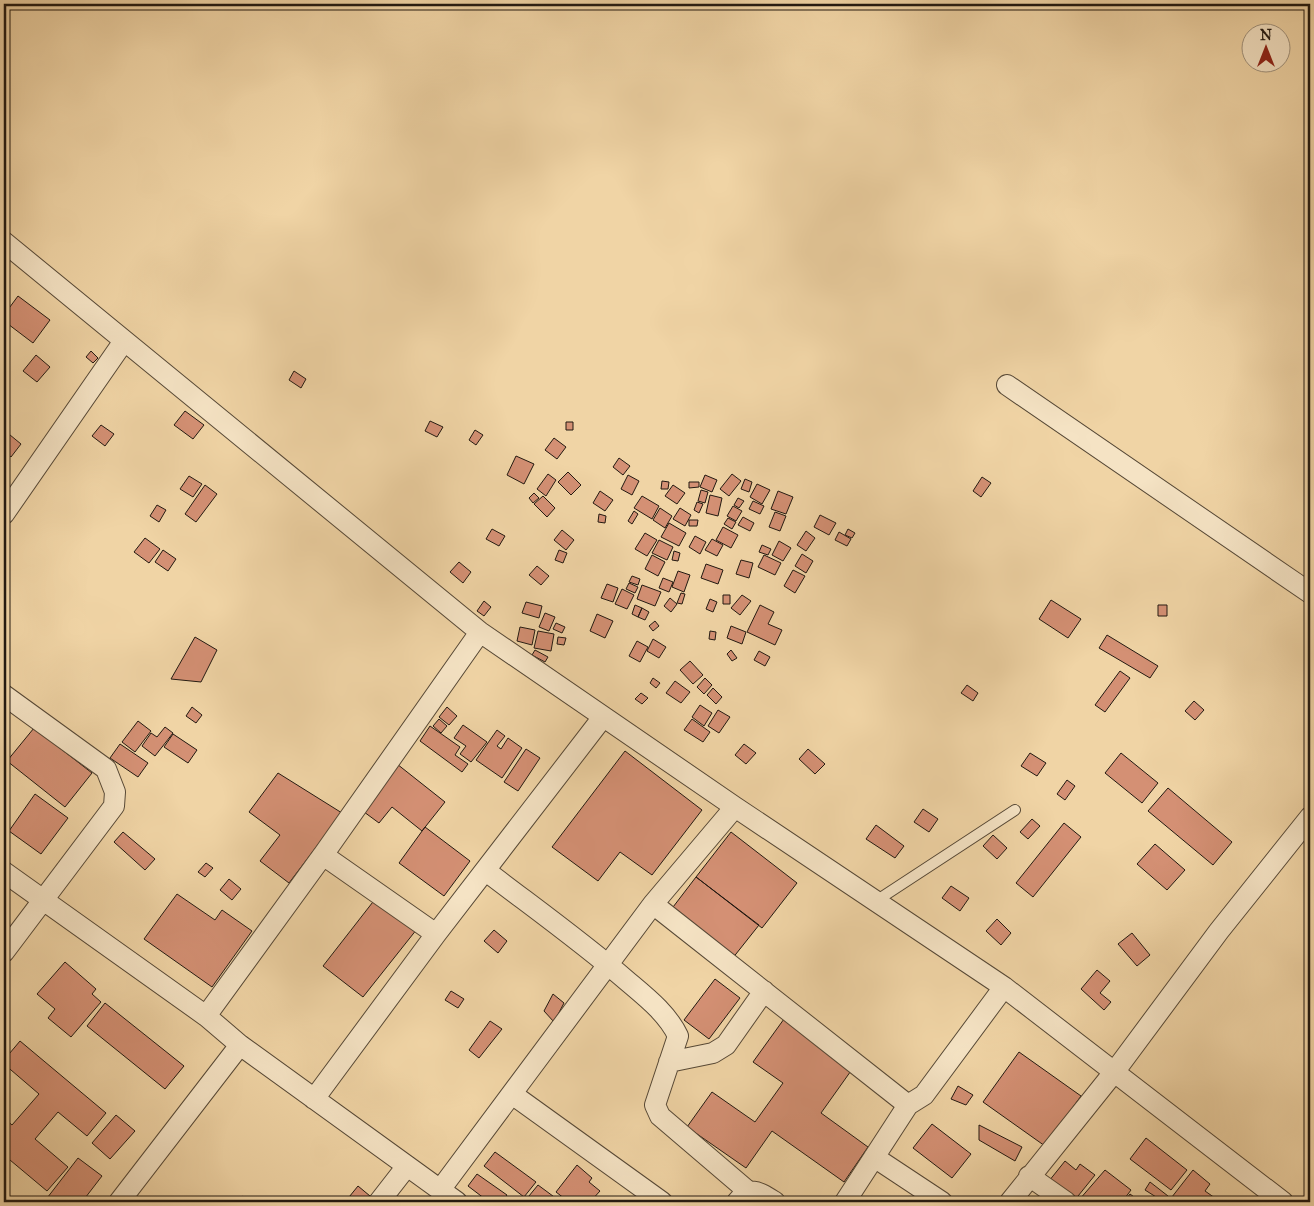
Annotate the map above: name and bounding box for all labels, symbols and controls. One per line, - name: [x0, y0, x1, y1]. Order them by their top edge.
- north arrow: [1242, 22, 1292, 72]
- text: N: [1260, 27, 1272, 44]

